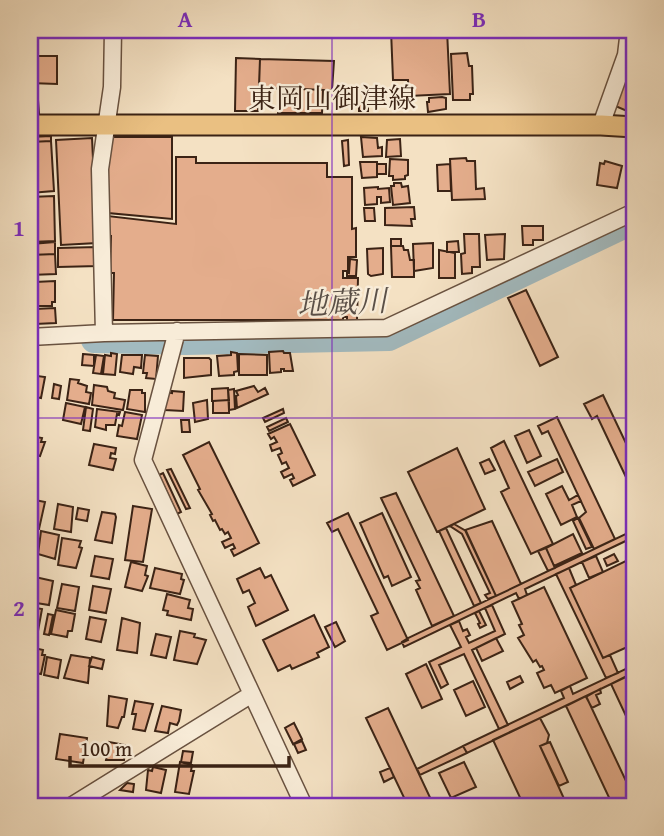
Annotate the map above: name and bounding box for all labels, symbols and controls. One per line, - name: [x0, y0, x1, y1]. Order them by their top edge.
- text: A: [178, 2, 193, 35]
- text: B: [472, 2, 486, 35]
- street label: 東岡山御津線: [248, 77, 416, 118]
- text: 1: [13, 211, 25, 244]
- water label: 地蔵川: [296, 278, 391, 326]
- text: 2: [13, 591, 25, 624]
- scale bar: [70, 724, 289, 768]
- text: 100 m: [80, 733, 132, 764]

